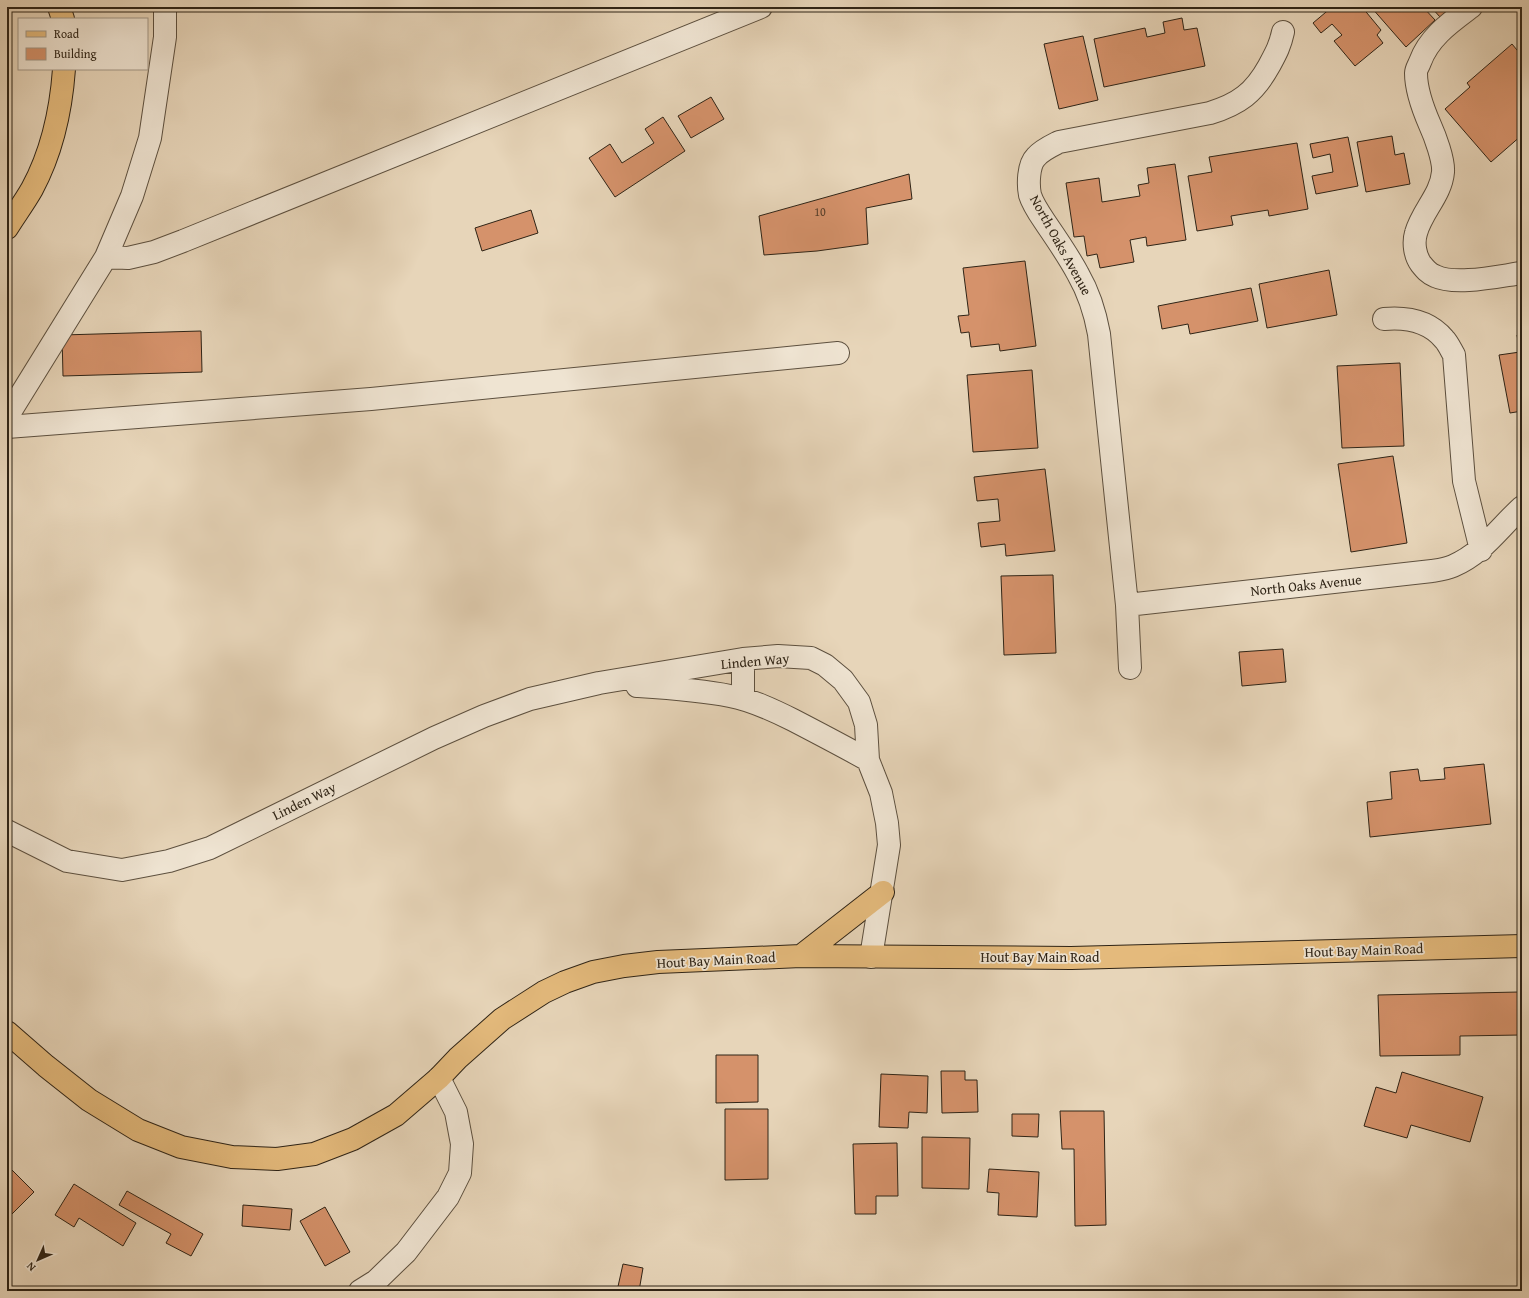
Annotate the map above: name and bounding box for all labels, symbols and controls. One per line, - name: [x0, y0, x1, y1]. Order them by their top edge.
- legend: [18, 18, 148, 70]
- text: Road: [54, 25, 80, 42]
- text: Building: [54, 45, 97, 62]
- street label: North Oaks Avenue: [1025, 191, 1097, 299]
- house number: 10: [814, 203, 826, 220]
- street label: North Oaks Avenue: [1249, 569, 1363, 601]
- street label: Linden Way: [720, 648, 790, 674]
- street label: Linden Way: [269, 777, 339, 825]
- street label: Hout Bay Main Road: [1304, 938, 1424, 962]
- street label: Hout Bay Main Road: [656, 947, 776, 973]
- street label: Hout Bay Main Road: [981, 947, 1100, 967]
- north arrow: [18, 1240, 58, 1280]
- text: N: [22, 1258, 39, 1275]

